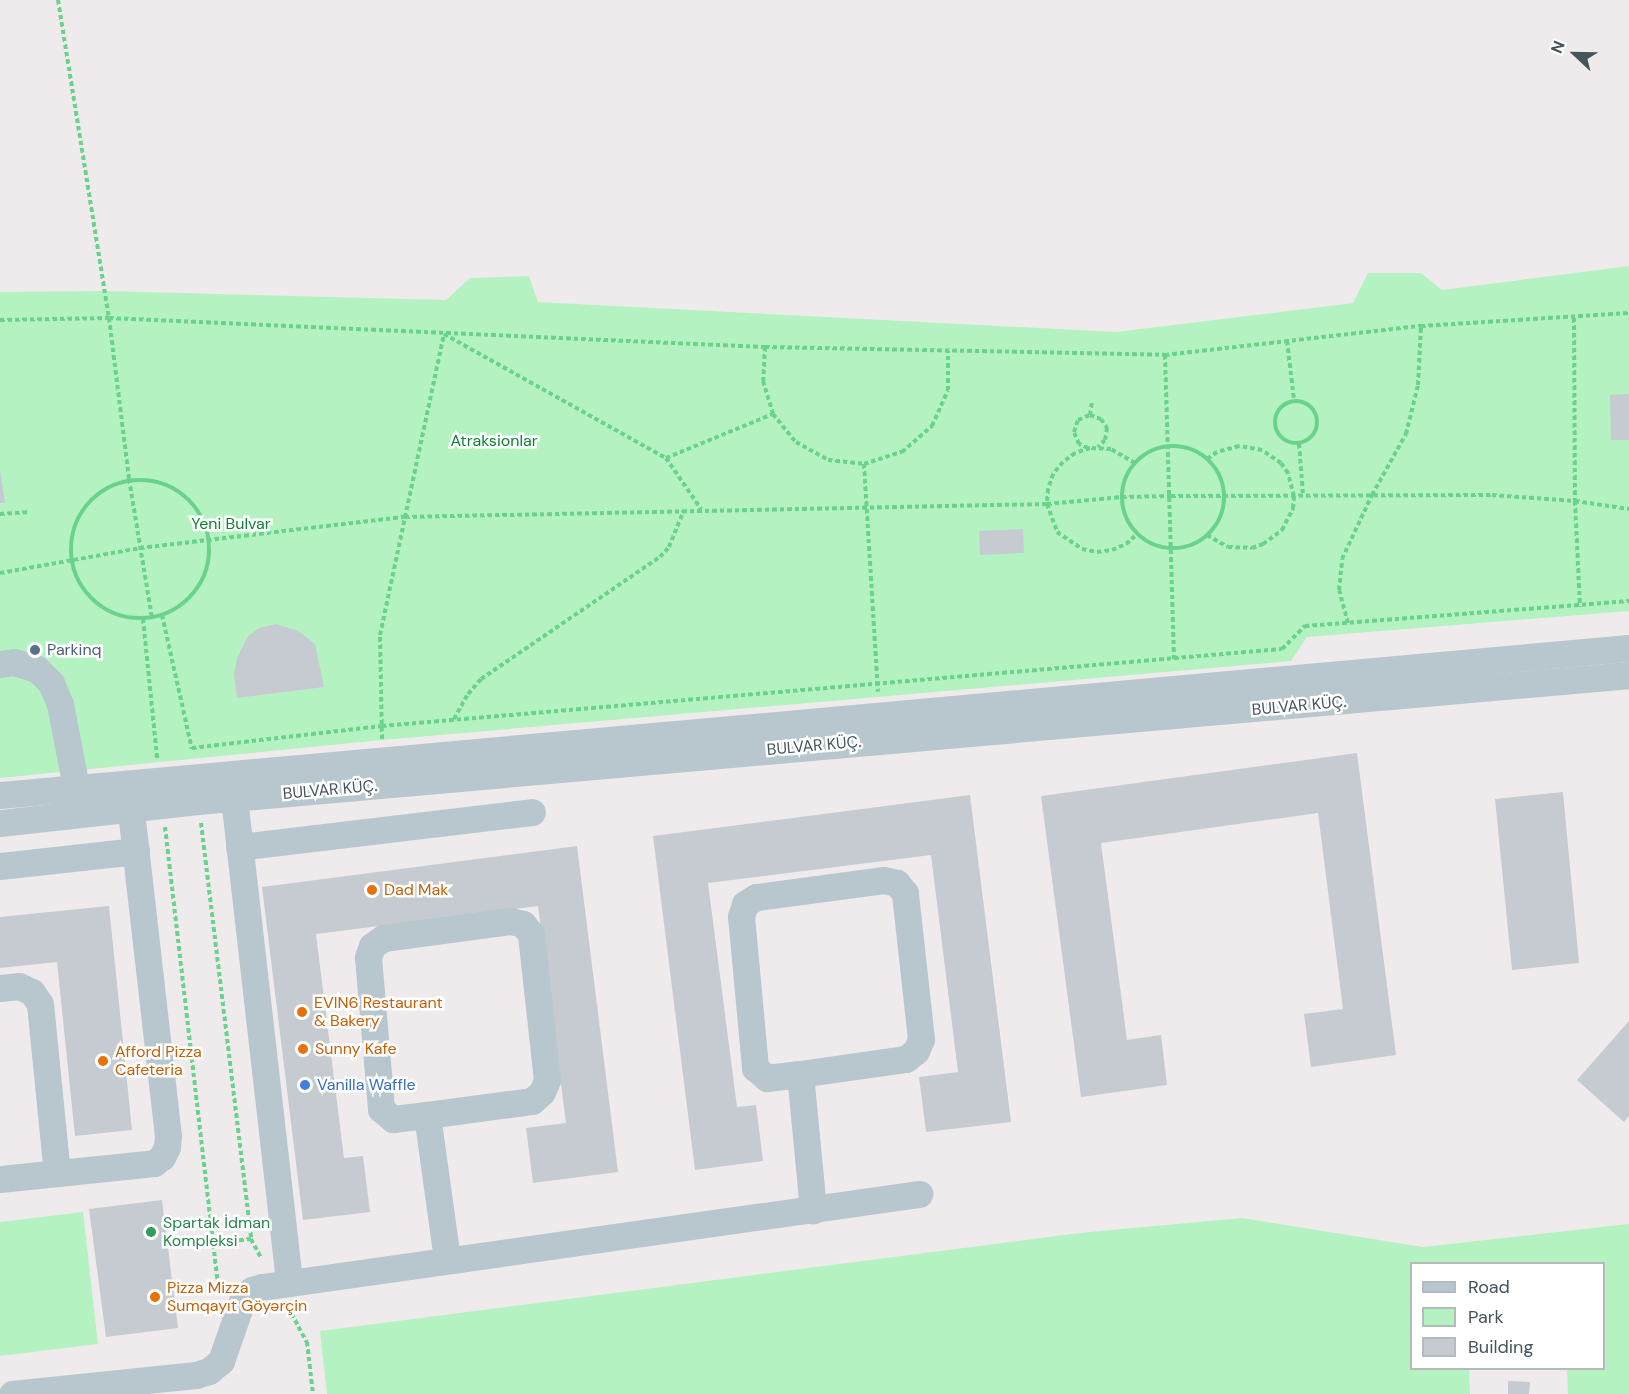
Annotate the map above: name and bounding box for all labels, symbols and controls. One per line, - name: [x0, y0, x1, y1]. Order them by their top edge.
- north arrow: [1545, 24, 1605, 84]
- text: N: [1546, 38, 1570, 56]
- park label: Atraksionlar: [450, 431, 538, 451]
- park label: Yeni Bulvar: [191, 514, 271, 534]
- place label: Parkinq: [47, 640, 102, 660]
- marker: Parkinq: [28, 643, 42, 657]
- street label: BULVAR KÜÇ.: [1251, 692, 1347, 720]
- street label: BULVAR KÜÇ.: [766, 732, 862, 760]
- street label: BULVAR KÜÇ.: [282, 776, 378, 804]
- place label: Dad Mak: [384, 880, 448, 900]
- marker: Dad Mak: [365, 883, 379, 897]
- place label: EVIN6 Restaurant & Bakery: [314, 993, 443, 1031]
- marker: EVIN6 Restaurant & Bakery: [295, 1005, 309, 1019]
- place label: Sunny Kafe: [315, 1039, 397, 1059]
- place label: Afford Pizza Cafeteria: [115, 1042, 202, 1080]
- marker: Sunny Kafe: [296, 1042, 310, 1056]
- marker: Afford Pizza Cafeteria: [96, 1054, 110, 1068]
- place label: Vanilla Waffle: [317, 1075, 416, 1095]
- marker: Vanilla Waffle: [298, 1078, 312, 1092]
- place label: Spartak İdman Kompleksi: [163, 1213, 270, 1251]
- marker: Spartak İdman Kompleksi: [144, 1225, 158, 1239]
- legend: [1410, 1262, 1605, 1370]
- text: Road: [1468, 1275, 1510, 1299]
- place label: Pizza Mizza Sumqayıt Göyərçin: [167, 1278, 307, 1316]
- marker: Pizza Mizza Sumqayıt Göyərçin: [148, 1290, 162, 1304]
- text: Park: [1468, 1305, 1504, 1329]
- text: Building: [1468, 1335, 1533, 1359]

